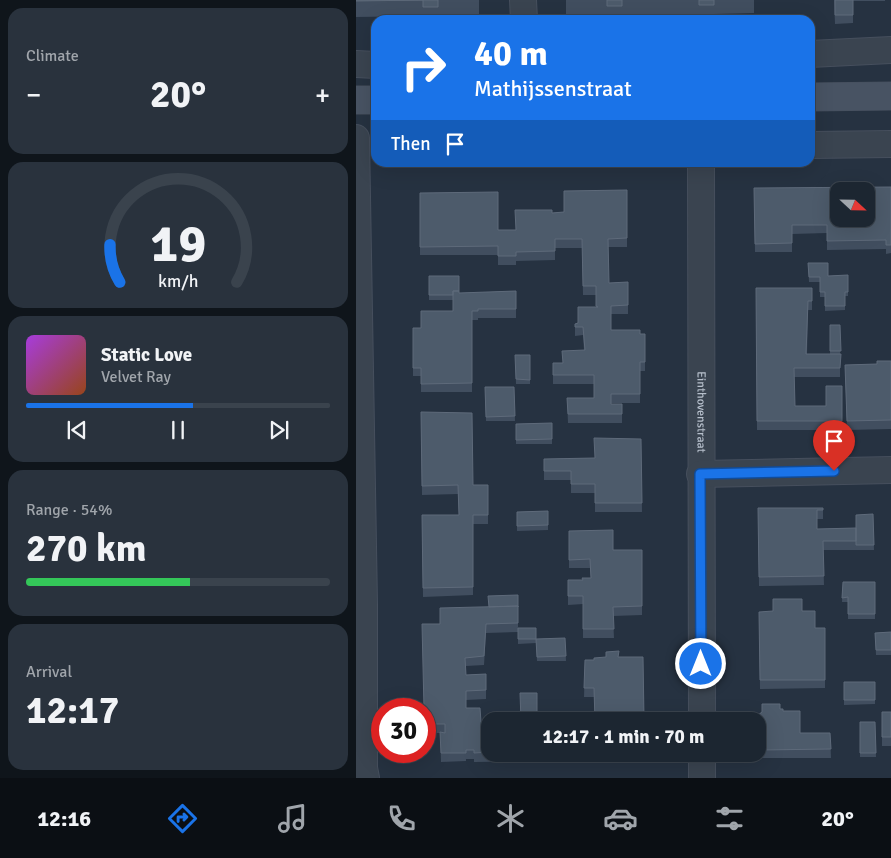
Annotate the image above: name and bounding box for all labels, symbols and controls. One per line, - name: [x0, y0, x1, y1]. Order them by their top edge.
- text: 40 m: [474, 32, 548, 75]
- icon: right: [391, 35, 456, 100]
- text: Climate: [26, 46, 79, 66]
- text: 20°: [150, 71, 206, 118]
- text: Mathijssenstraat: [474, 75, 632, 102]
- text: −: [26, 78, 41, 112]
- text: +: [315, 78, 330, 112]
- icon: arrive: [441, 130, 469, 158]
- text: Then: [391, 132, 431, 156]
- north arrow: [830, 182, 875, 228]
- map controls: [830, 182, 875, 227]
- text: 19: [150, 212, 206, 276]
- text: km/h: [158, 270, 198, 292]
- text: Static Love: [101, 343, 192, 367]
- text: Velvet Ray: [101, 367, 171, 387]
- street label: Einthovenstraat: [694, 371, 709, 453]
- icon: previous: [63, 416, 91, 444]
- icon: pause: [164, 416, 192, 444]
- icon: next: [265, 416, 293, 444]
- pin: [813, 420, 855, 471]
- icon: arrive: [820, 427, 848, 455]
- text: Range · 54%: [26, 500, 112, 520]
- text: 270 km: [26, 525, 147, 572]
- position arrow: [674, 637, 726, 689]
- text: Arrival: [26, 662, 72, 682]
- text: 12:17: [26, 687, 119, 734]
- speed limit sign: 30: [371, 698, 436, 763]
- text: 12:17 · 1 min · 70 m: [543, 725, 704, 749]
- icon: directions: [165, 801, 200, 836]
- icon: music: [275, 801, 310, 836]
- icon: phone: [384, 801, 419, 836]
- icon: climate: [493, 801, 528, 836]
- icon: car: [603, 801, 638, 836]
- icon: filters: [712, 801, 747, 836]
- text: 12:16: [37, 805, 91, 832]
- text: 20°: [821, 805, 854, 832]

